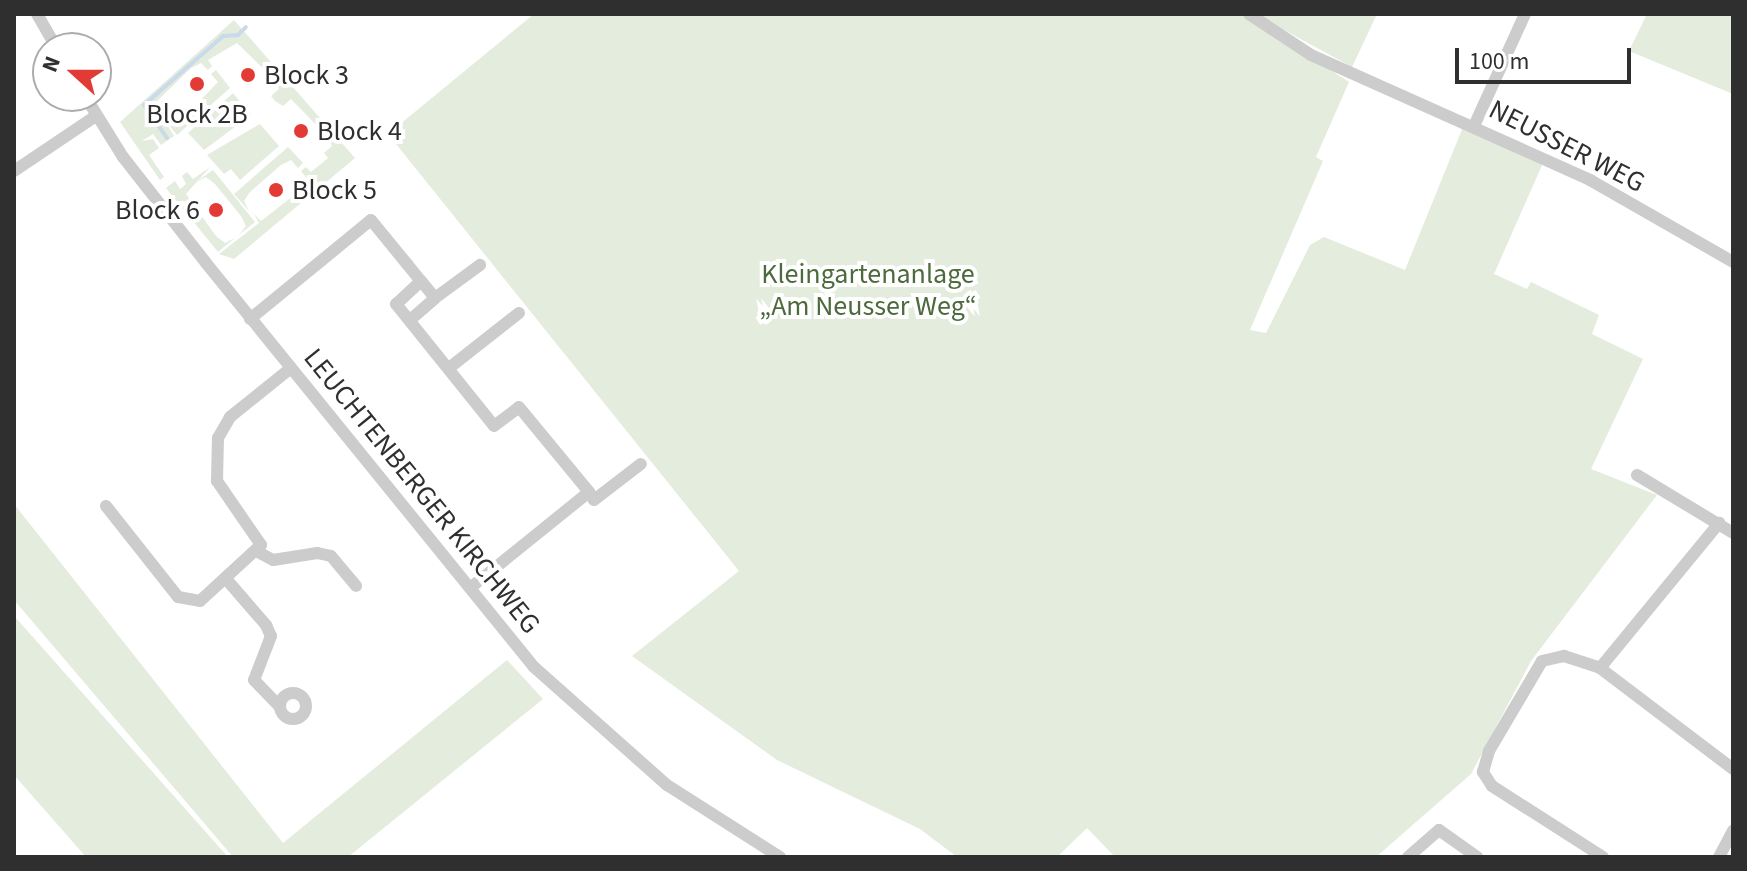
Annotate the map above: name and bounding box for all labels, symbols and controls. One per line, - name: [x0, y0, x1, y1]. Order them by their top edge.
- north arrow: [32, 32, 112, 112]
- scale bar: [1459, 32, 1635, 82]
- text: 100 m: [1469, 44, 1529, 79]
- text: N: [34, 52, 69, 77]
- place label: Block 3: [264, 58, 349, 92]
- marker: Block 3: [239, 66, 257, 84]
- marker: Block 2B: [188, 75, 206, 93]
- street label: NEUSSER WEG: [1483, 92, 1651, 200]
- place label: Block 2B: [146, 97, 248, 131]
- place label: Block 4: [317, 114, 402, 148]
- marker: Block 4: [292, 122, 310, 140]
- place label: Block 5: [292, 173, 377, 207]
- marker: Block 5: [267, 181, 285, 199]
- place label: Block 6: [115, 193, 200, 227]
- marker: Block 6: [207, 201, 225, 219]
- park label: Kleingartenanlage „Am Neusser Weg“: [759, 257, 977, 323]
- street label: LEUCHTENBERGER KIRCHWEG: [297, 342, 547, 640]

